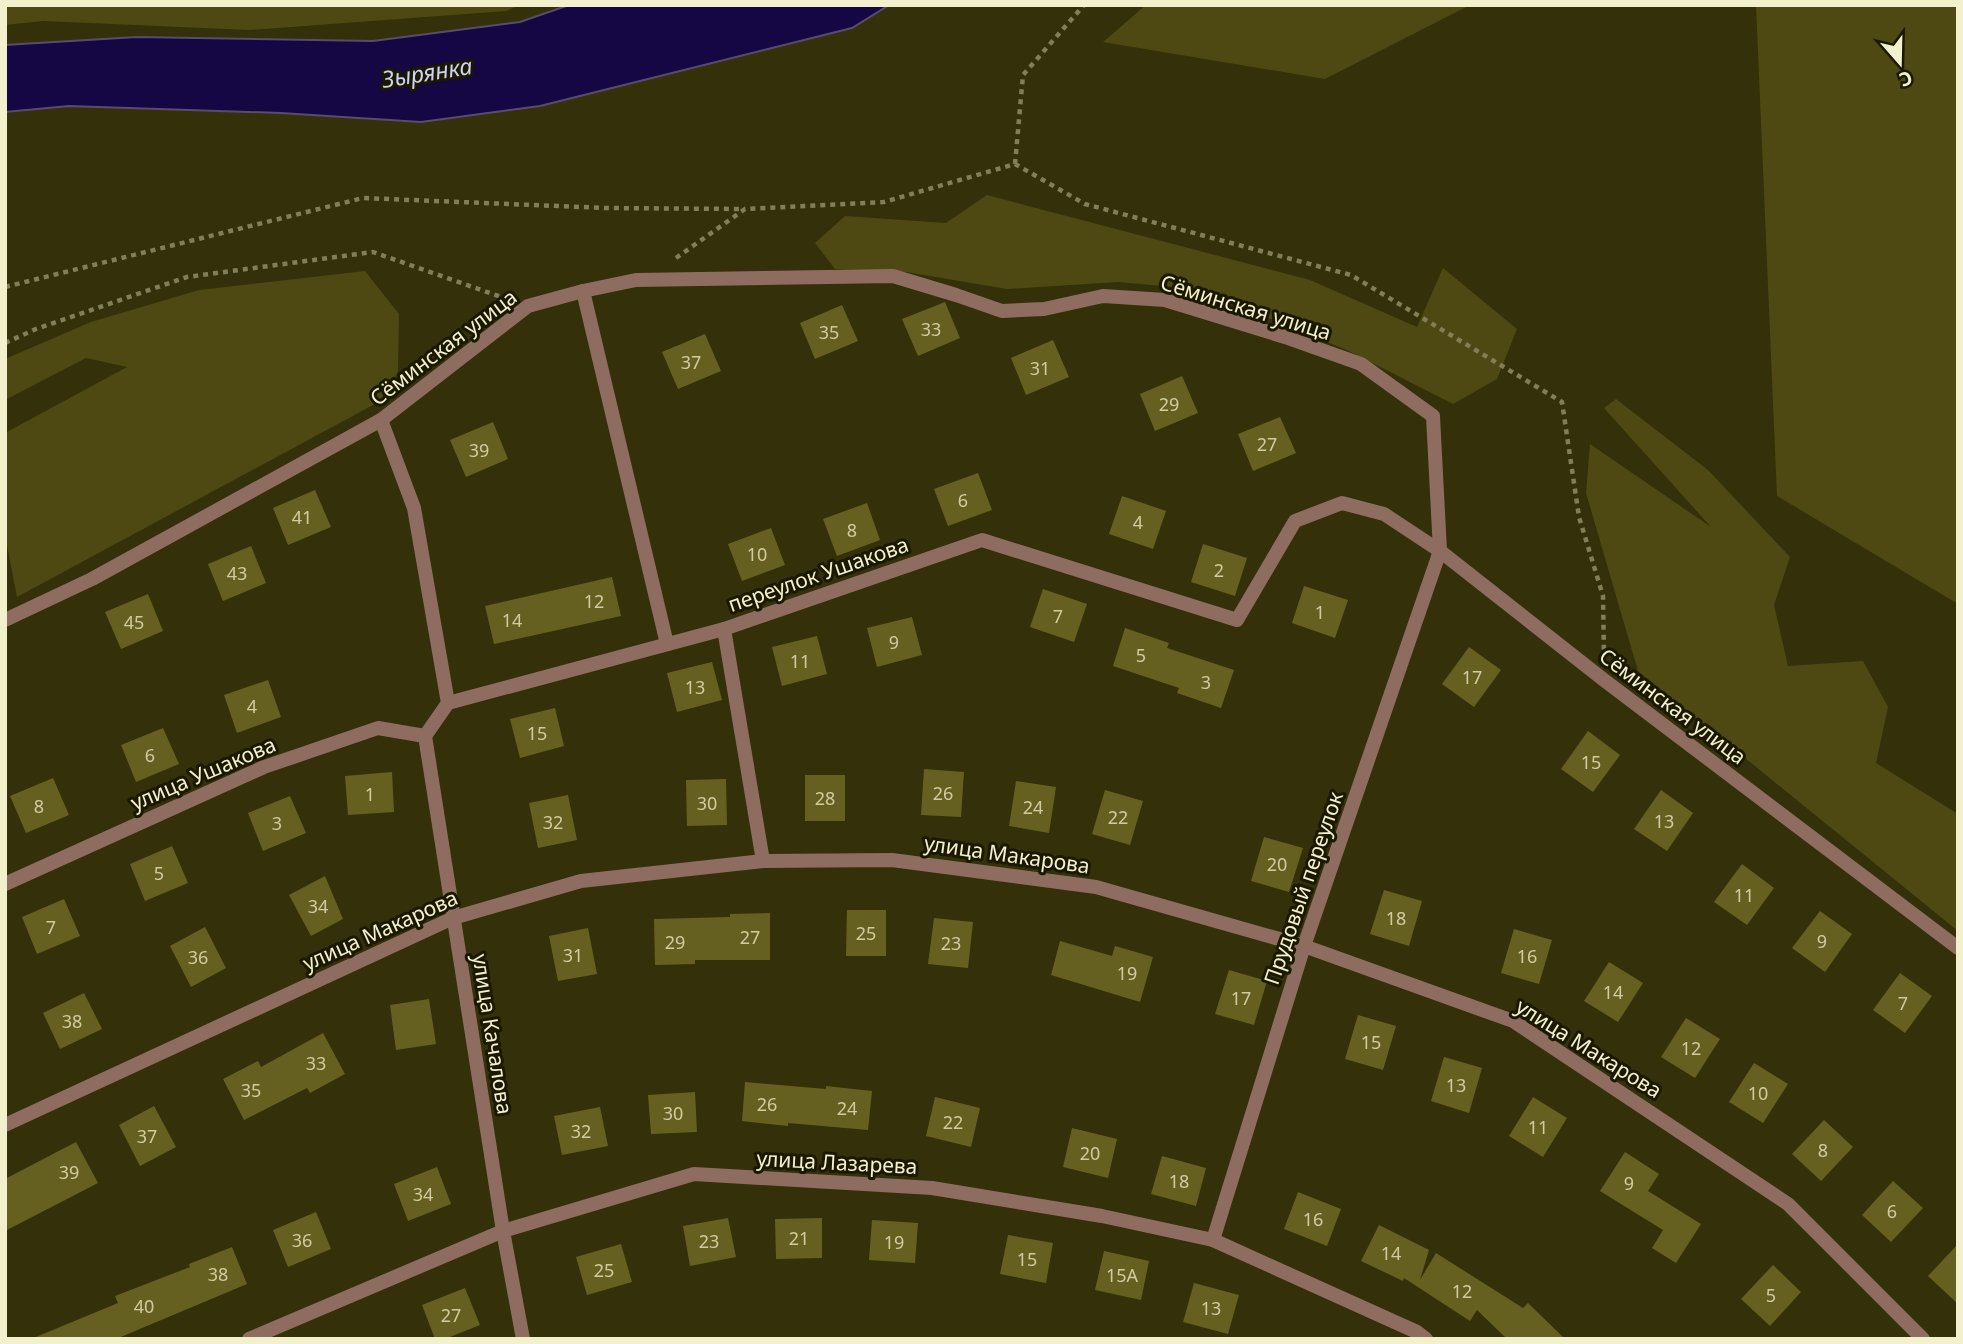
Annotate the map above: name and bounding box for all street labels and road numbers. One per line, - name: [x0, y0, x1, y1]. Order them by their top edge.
- street label: Сёминская улица: [1157, 268, 1335, 346]
- street label: Сёминская улица: [364, 283, 522, 411]
- street label: переулок Ушакова: [724, 530, 912, 618]
- street label: Сёминская улица: [1594, 642, 1752, 770]
- street label: улица Ушакова: [126, 730, 280, 816]
- street label: Прудовый переулок: [1257, 788, 1349, 988]
- street label: улица Макарова: [922, 829, 1092, 879]
- street label: улица Макарова: [298, 883, 462, 977]
- street label: улица Качалова: [467, 952, 519, 1116]
- street label: улица Макарова: [1511, 992, 1667, 1104]
- street label: улица Лазарева: [756, 1144, 918, 1180]

